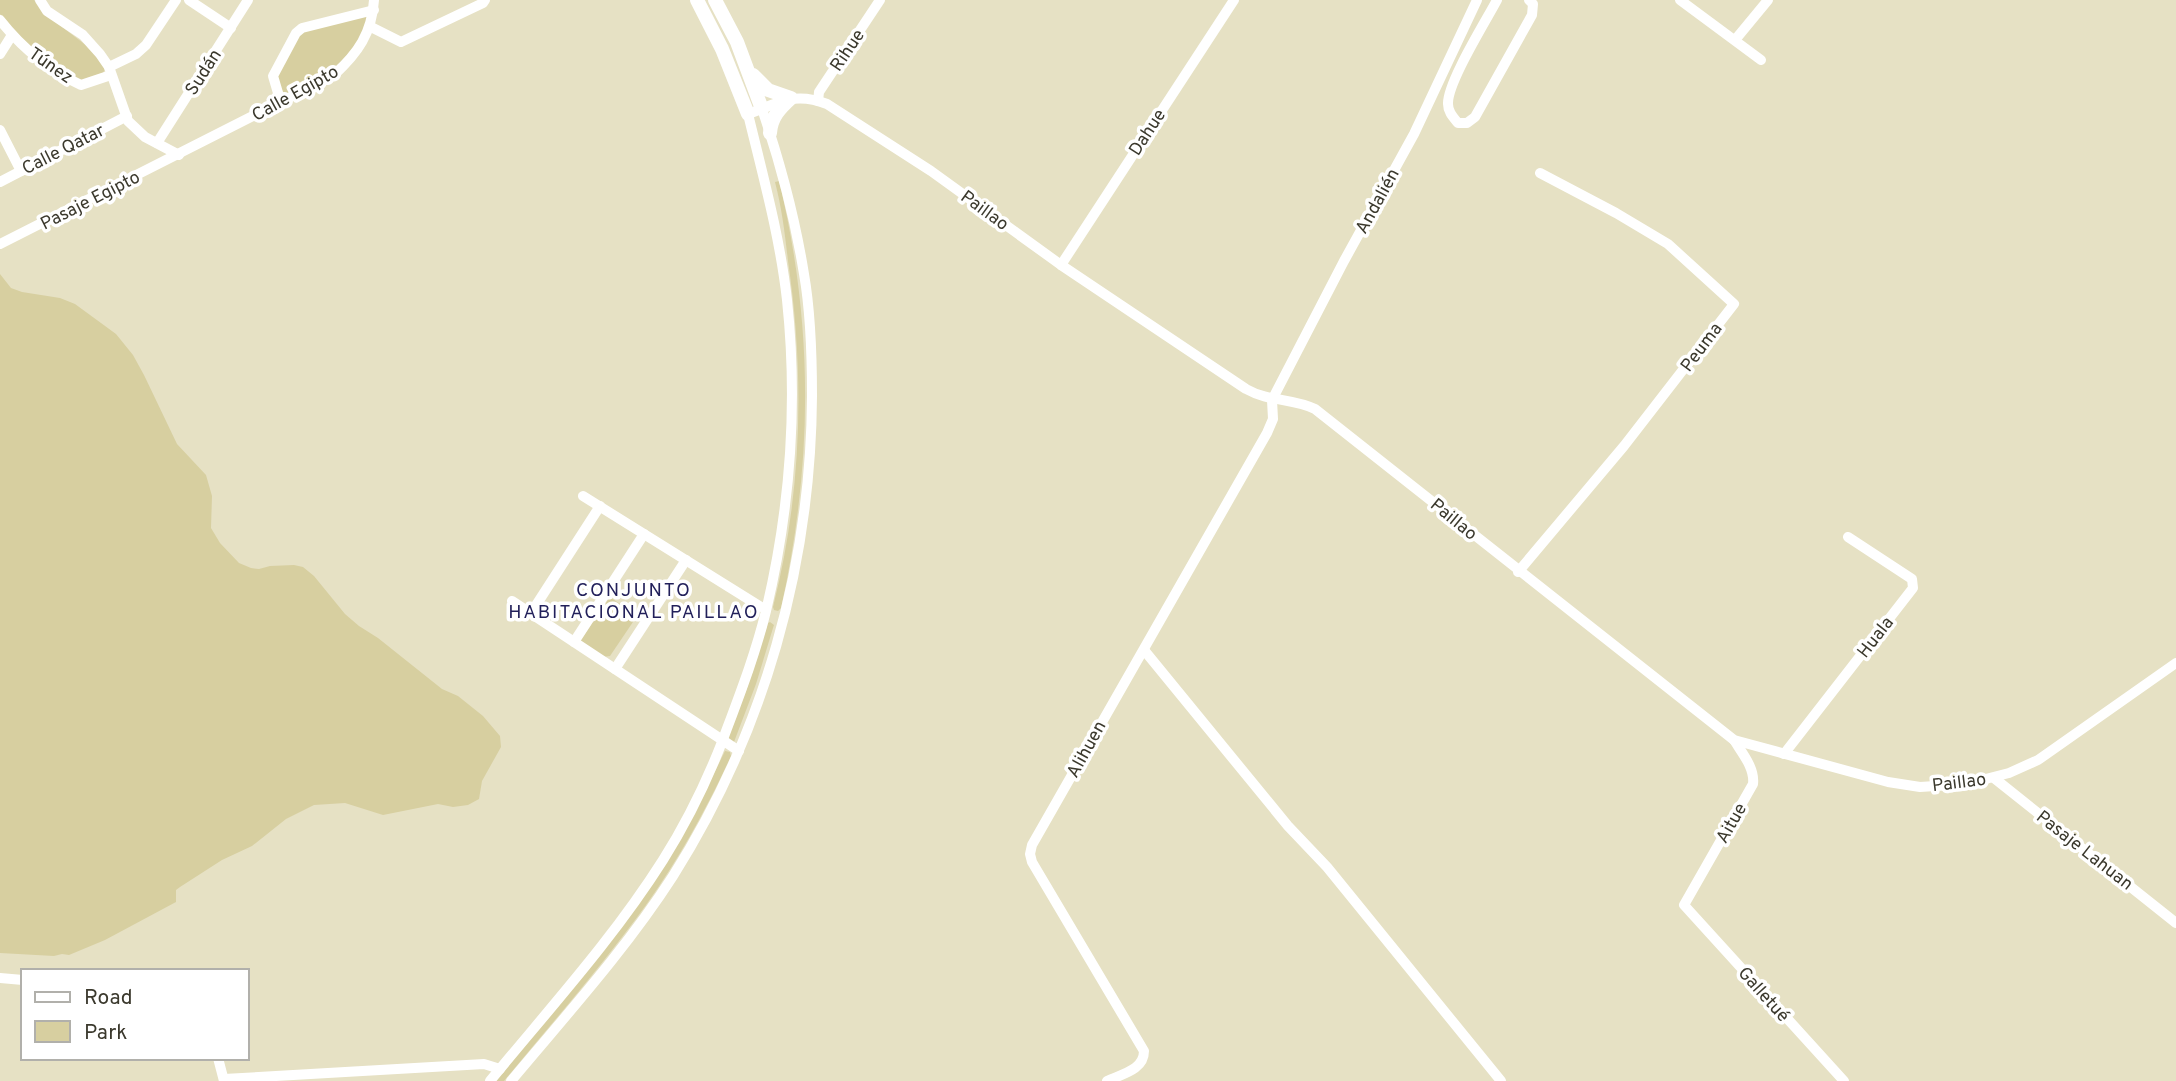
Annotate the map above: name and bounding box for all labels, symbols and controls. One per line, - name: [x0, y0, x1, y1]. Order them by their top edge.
- street label: Rihue: [826, 25, 871, 77]
- street label: Túnez: [24, 43, 77, 90]
- street label: Sudán: [181, 45, 228, 100]
- street label: Calle Egipto: [248, 61, 343, 128]
- street label: Dahue: [1125, 105, 1172, 161]
- street label: Calle Qatar: [18, 120, 109, 181]
- street label: Andalién: [1351, 165, 1406, 238]
- street label: Pasaje Egipto: [37, 166, 144, 236]
- street label: Paillao: [955, 186, 1013, 236]
- street label: Peuma: [1676, 319, 1728, 377]
- street label: Paillao: [1425, 494, 1481, 546]
- district label: CONJUNTO HABITACIONAL PAILLAO: [508, 579, 760, 625]
- street label: Huala: [1853, 613, 1900, 663]
- street label: Alihuen: [1062, 717, 1112, 782]
- street label: Paillao: [1931, 769, 1987, 798]
- street label: Aitue: [1712, 799, 1753, 848]
- street label: Pasaje Lahuan: [2031, 806, 2137, 896]
- street label: Galletué: [1732, 962, 1794, 1028]
- legend: [21, 969, 248, 1060]
- text: Road: [84, 985, 133, 1012]
- text: Park: [84, 1020, 127, 1047]

